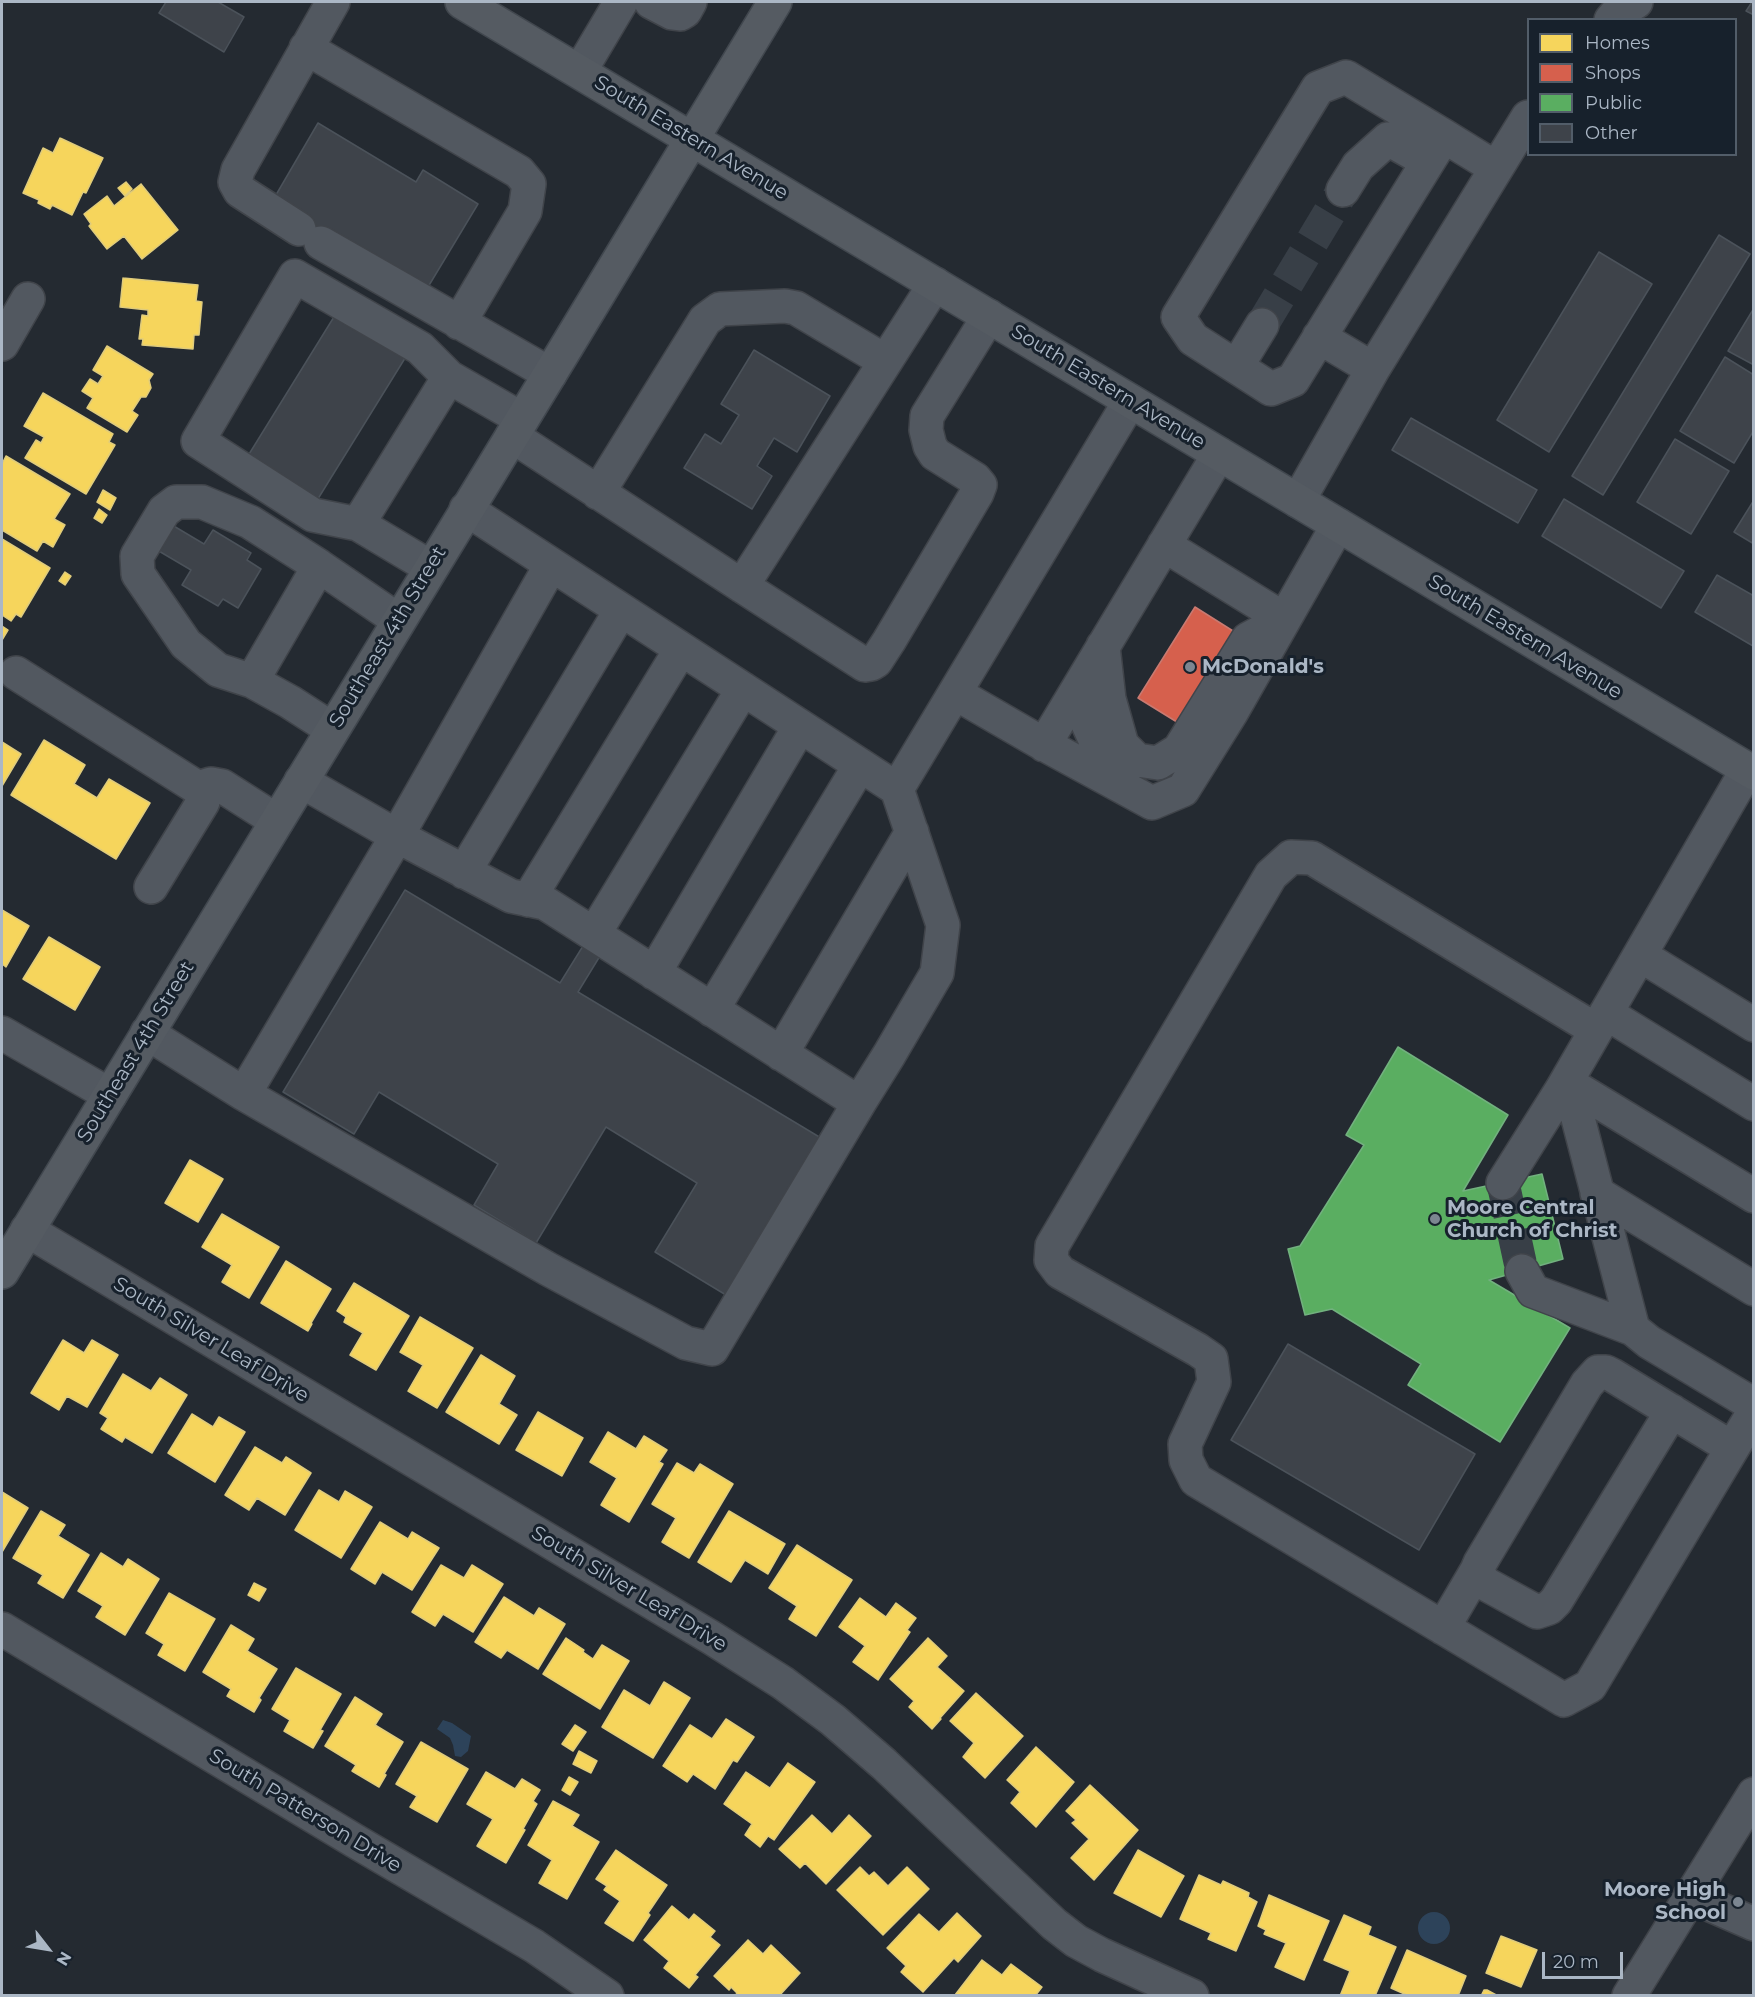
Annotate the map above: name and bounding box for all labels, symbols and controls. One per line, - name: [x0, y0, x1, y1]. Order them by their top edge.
- legend: [1527, 18, 1737, 156]
- text: Homes: [1585, 32, 1650, 54]
- text: Shops: [1585, 62, 1641, 84]
- street label: South Eastern Avenue: [590, 71, 792, 205]
- text: Public: [1585, 92, 1642, 114]
- text: Other: [1585, 122, 1638, 144]
- street label: South Eastern Avenue: [1007, 320, 1209, 454]
- street label: Southeast 4th Street: [324, 542, 452, 732]
- street label: South Eastern Avenue: [1424, 570, 1626, 704]
- place label: McDonald's: [1202, 655, 1324, 679]
- marker: McDonald's: [1183, 660, 1197, 674]
- street label: Southeast 4th Street: [72, 957, 200, 1147]
- place label: Moore Central Church of Christ: [1447, 1196, 1617, 1243]
- marker: Moore Central Church of Christ: [1428, 1212, 1442, 1226]
- street label: South Silver Leaf Drive: [109, 1272, 313, 1408]
- street label: South Silver Leaf Drive: [527, 1521, 731, 1657]
- street label: South Patterson Drive: [204, 1744, 406, 1878]
- place label: Moore High School: [1604, 1878, 1726, 1925]
- marker: Moore High School: [1731, 1895, 1745, 1909]
- north arrow: [18, 1919, 78, 1979]
- scale bar: [1545, 1940, 1626, 1978]
- text: N: [52, 1948, 75, 1969]
- text: 20 m: [1553, 1951, 1599, 1973]

